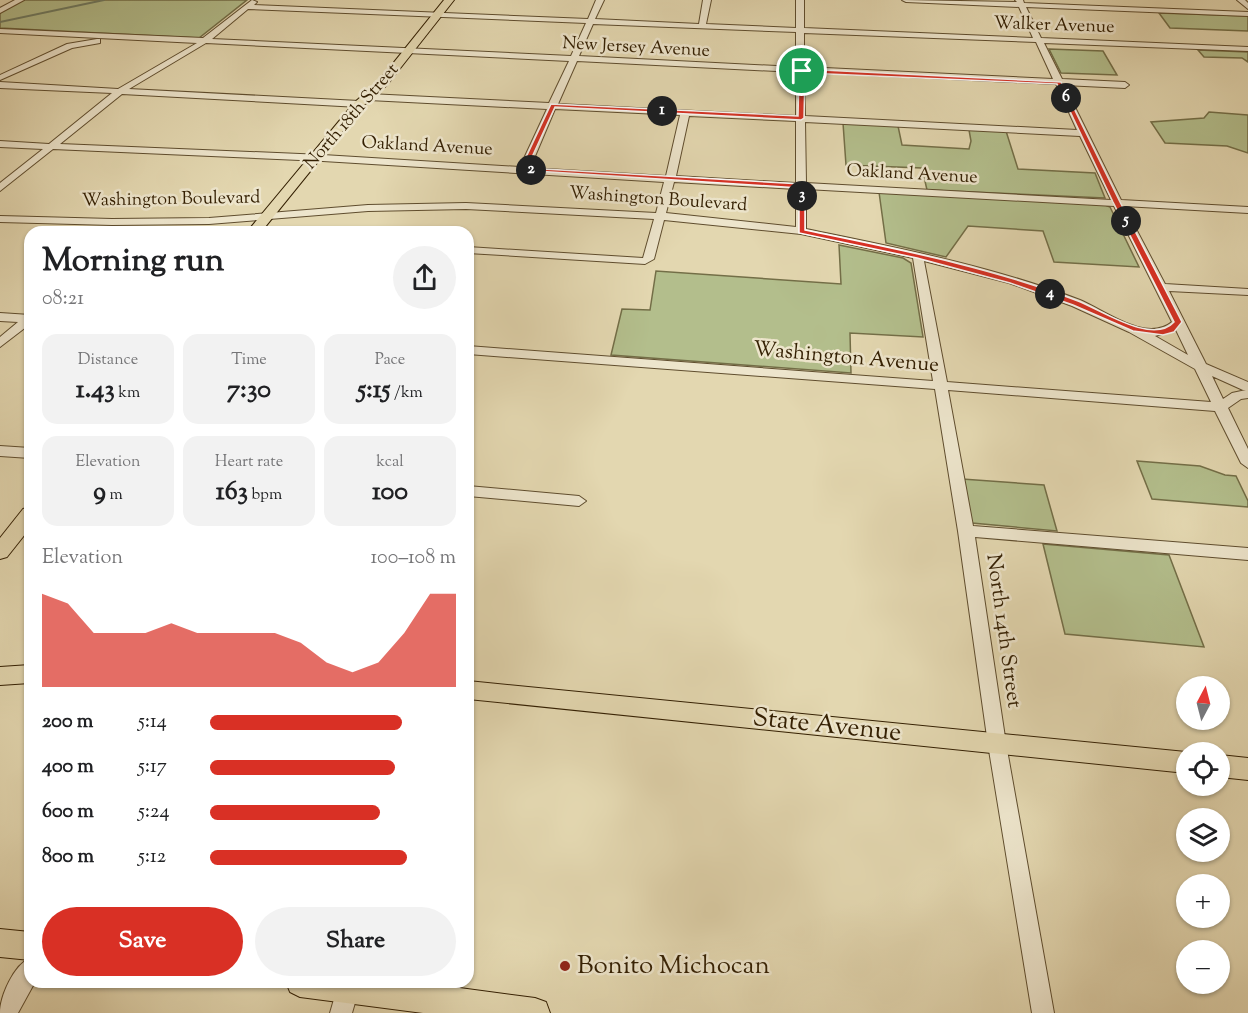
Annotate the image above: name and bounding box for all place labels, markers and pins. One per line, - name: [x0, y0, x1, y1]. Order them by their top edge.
- pin: [776, 45, 827, 96]
- pin: 6: [1051, 83, 1081, 113]
- pin: 1: [647, 96, 677, 126]
- pin: 2: [516, 155, 546, 185]
- pin: 3: [787, 181, 817, 211]
- pin: 5: [1111, 206, 1141, 236]
- pin: 4: [1035, 279, 1065, 309]
- place label: Bonito Michocan: [577, 948, 770, 985]
- marker: Bonito Michocan: [558, 959, 572, 973]

